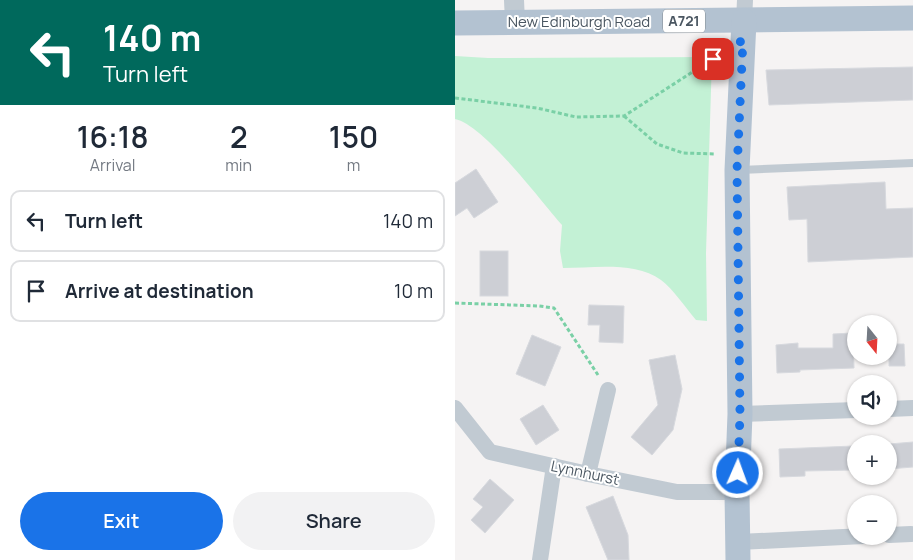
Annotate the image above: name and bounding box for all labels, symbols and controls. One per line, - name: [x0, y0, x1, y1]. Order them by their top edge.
- road number: A721: [663, 10, 705, 32]
- street label: New Edinburgh Road: [508, 11, 650, 32]
- text: 140 m: [103, 14, 201, 62]
- icon: left: [20, 20, 85, 85]
- pin: [692, 38, 734, 80]
- icon: arrive: [699, 45, 727, 73]
- text: Turn left: [103, 59, 188, 89]
- text: 16:18: [77, 116, 149, 157]
- text: 2: [230, 116, 248, 157]
- text: 150: [329, 116, 378, 157]
- text: Arrival: [90, 154, 135, 176]
- text: min: [225, 154, 252, 176]
- text: m: [347, 154, 360, 176]
- icon: left: [22, 207, 50, 235]
- text: Turn left: [65, 208, 143, 234]
- text: 140 m: [383, 208, 433, 234]
- icon: arrive: [22, 277, 50, 305]
- text: Arrive at destination: [65, 278, 254, 304]
- text: 10 m: [394, 278, 433, 304]
- north arrow: [847, 315, 897, 365]
- map controls: [847, 315, 897, 545]
- button: sound: [847, 375, 897, 425]
- button: +: [847, 435, 897, 485]
- position arrow: [711, 446, 763, 498]
- street label: Lynnhurst: [549, 455, 621, 490]
- button: Exit: [20, 492, 223, 550]
- button: Share: [233, 492, 435, 550]
- button: −: [847, 495, 897, 545]

